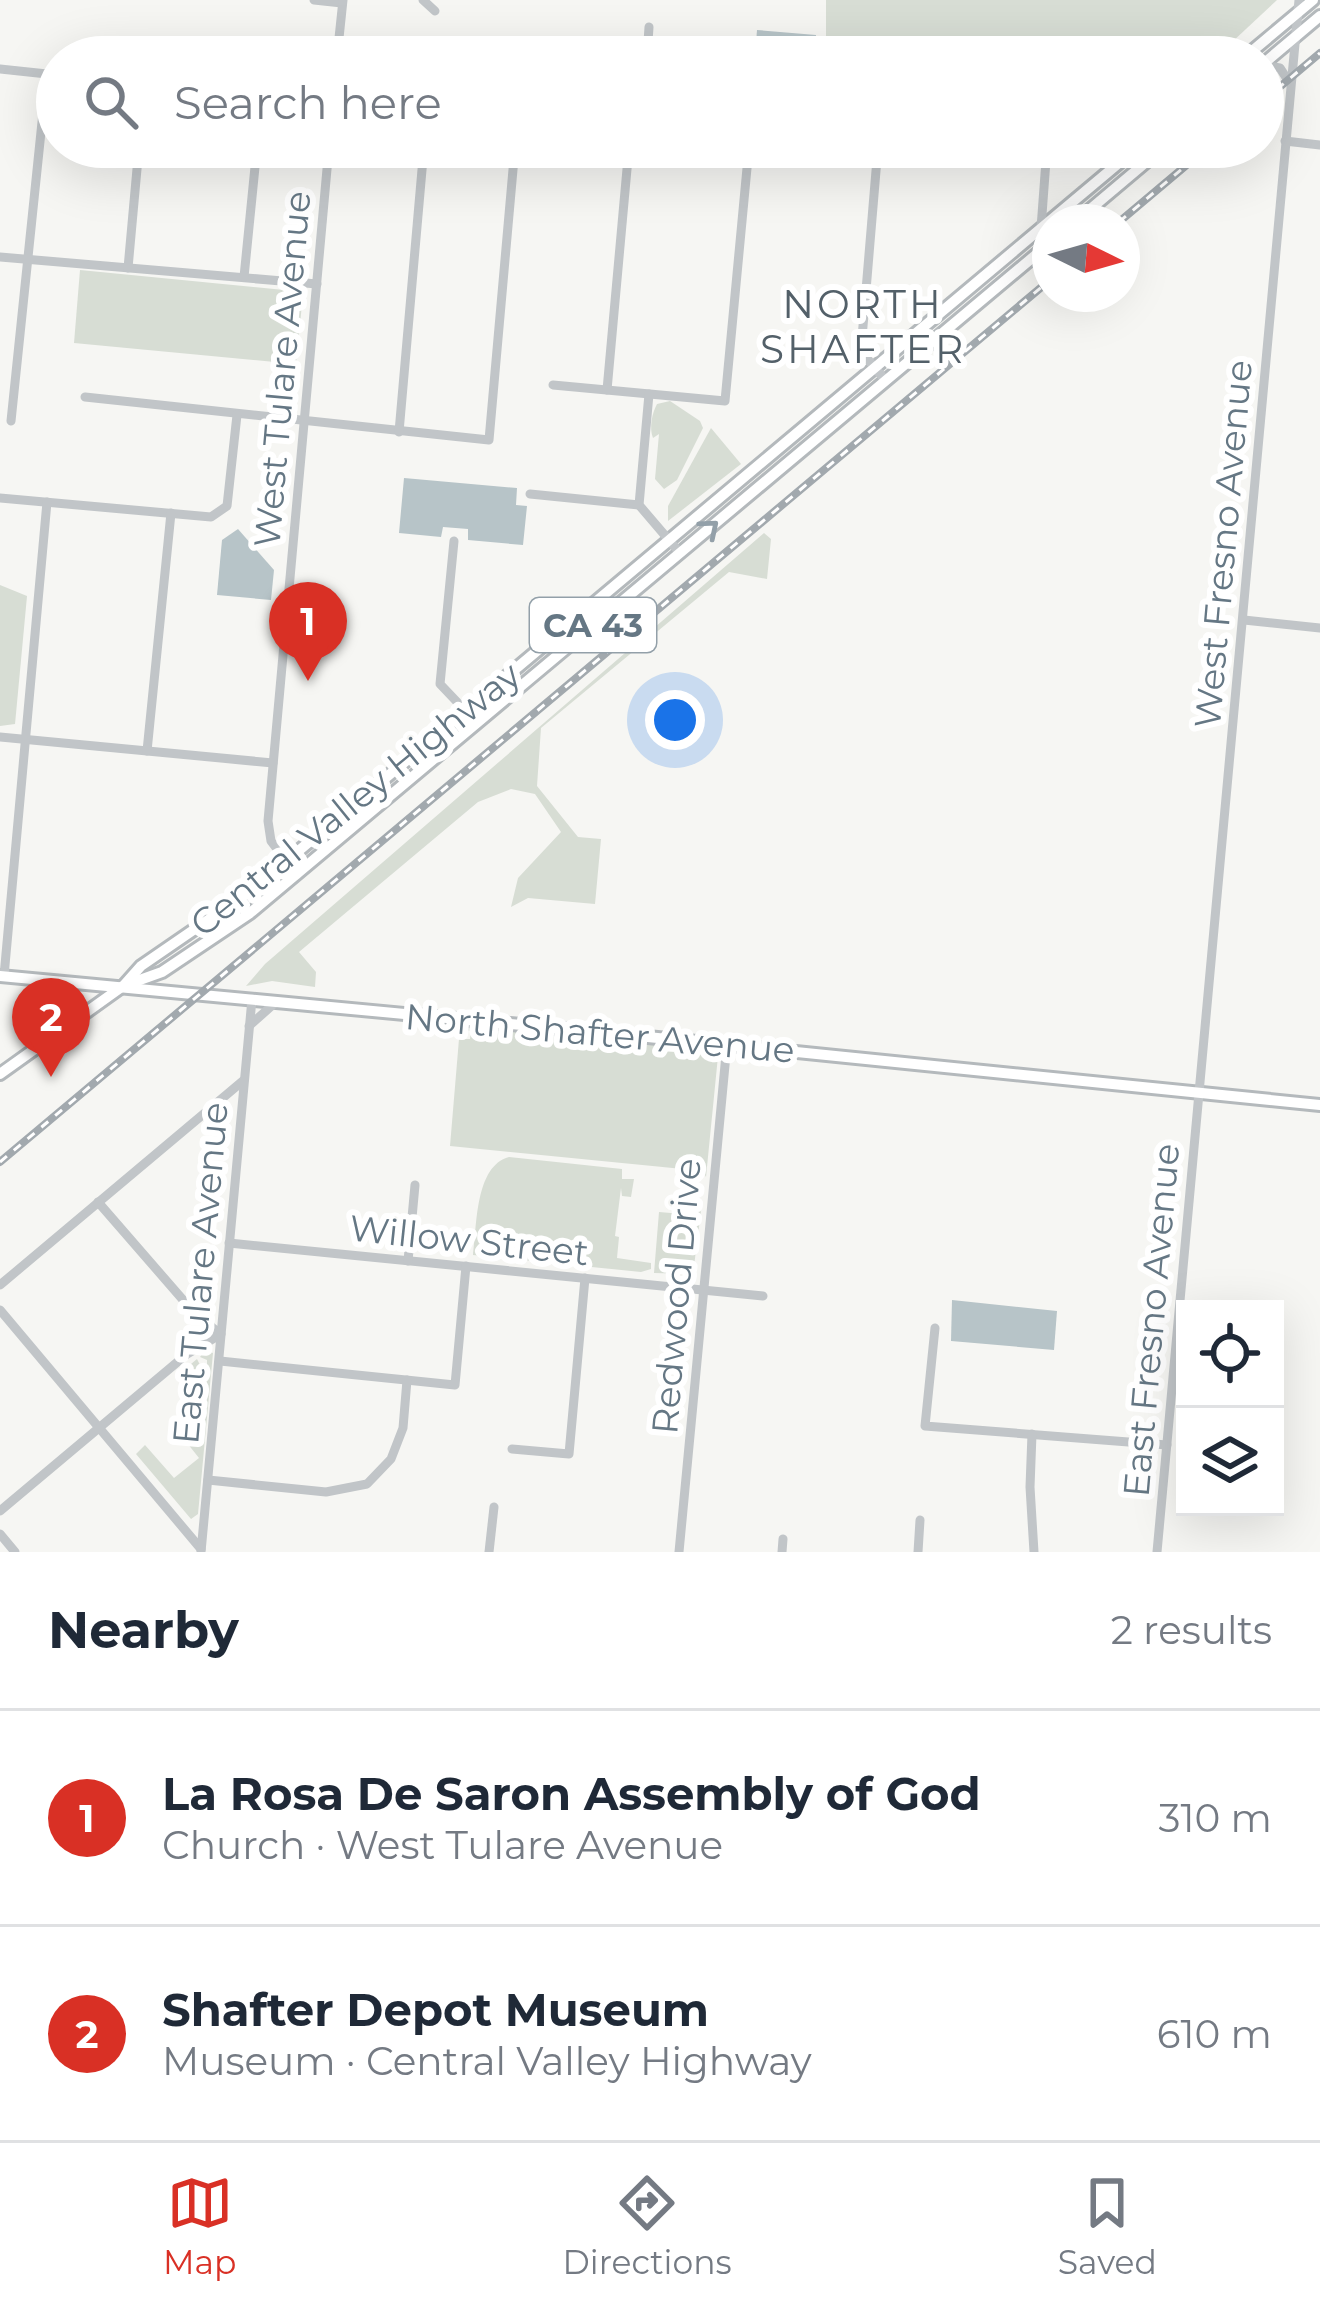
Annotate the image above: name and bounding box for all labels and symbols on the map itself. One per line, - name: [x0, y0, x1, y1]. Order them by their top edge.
- street label: West Tulare Avenue: [244, 189, 320, 549]
- north arrow: [1032, 204, 1140, 312]
- district label: NORTH SHAFTER: [760, 280, 966, 373]
- street label: West Fresno Avenue: [1185, 358, 1261, 730]
- one-way arrow: [696, 521, 718, 543]
- pin: 1: [269, 582, 347, 681]
- road number: CA 43: [530, 598, 656, 652]
- street label: Central Valley Highway: [181, 652, 529, 946]
- your location: [645, 690, 705, 750]
- pin: 2: [12, 978, 90, 1077]
- street label: North Shafter Avenue: [404, 994, 796, 1072]
- street label: East Tulare Avenue: [163, 1100, 237, 1446]
- street label: East Fresno Avenue: [1114, 1141, 1188, 1499]
- street label: Redwood Drive: [642, 1156, 710, 1436]
- street label: Willow Street: [347, 1206, 591, 1274]

